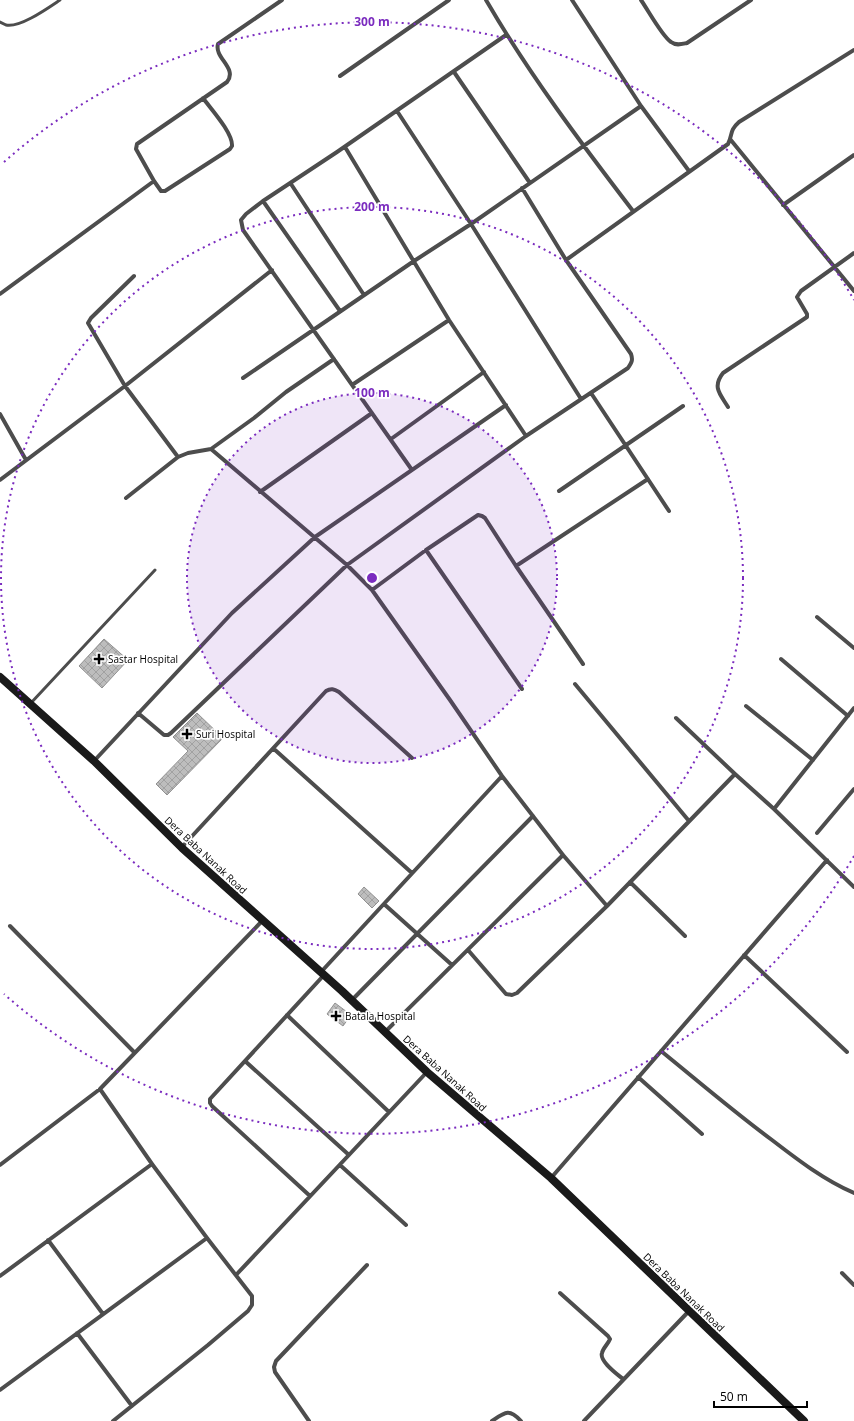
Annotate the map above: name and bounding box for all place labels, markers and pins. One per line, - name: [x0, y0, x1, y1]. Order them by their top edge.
- centre of rings: [365, 571, 379, 585]
- place label: Sastar Hospital: [108, 652, 178, 666]
- marker: Sastar Hospital: [93, 653, 105, 665]
- place label: Suri Hospital: [196, 727, 255, 741]
- marker: Suri Hospital: [181, 728, 193, 740]
- place label: Batala Hospital: [345, 1009, 415, 1023]
- marker: Batala Hospital: [330, 1010, 342, 1022]

